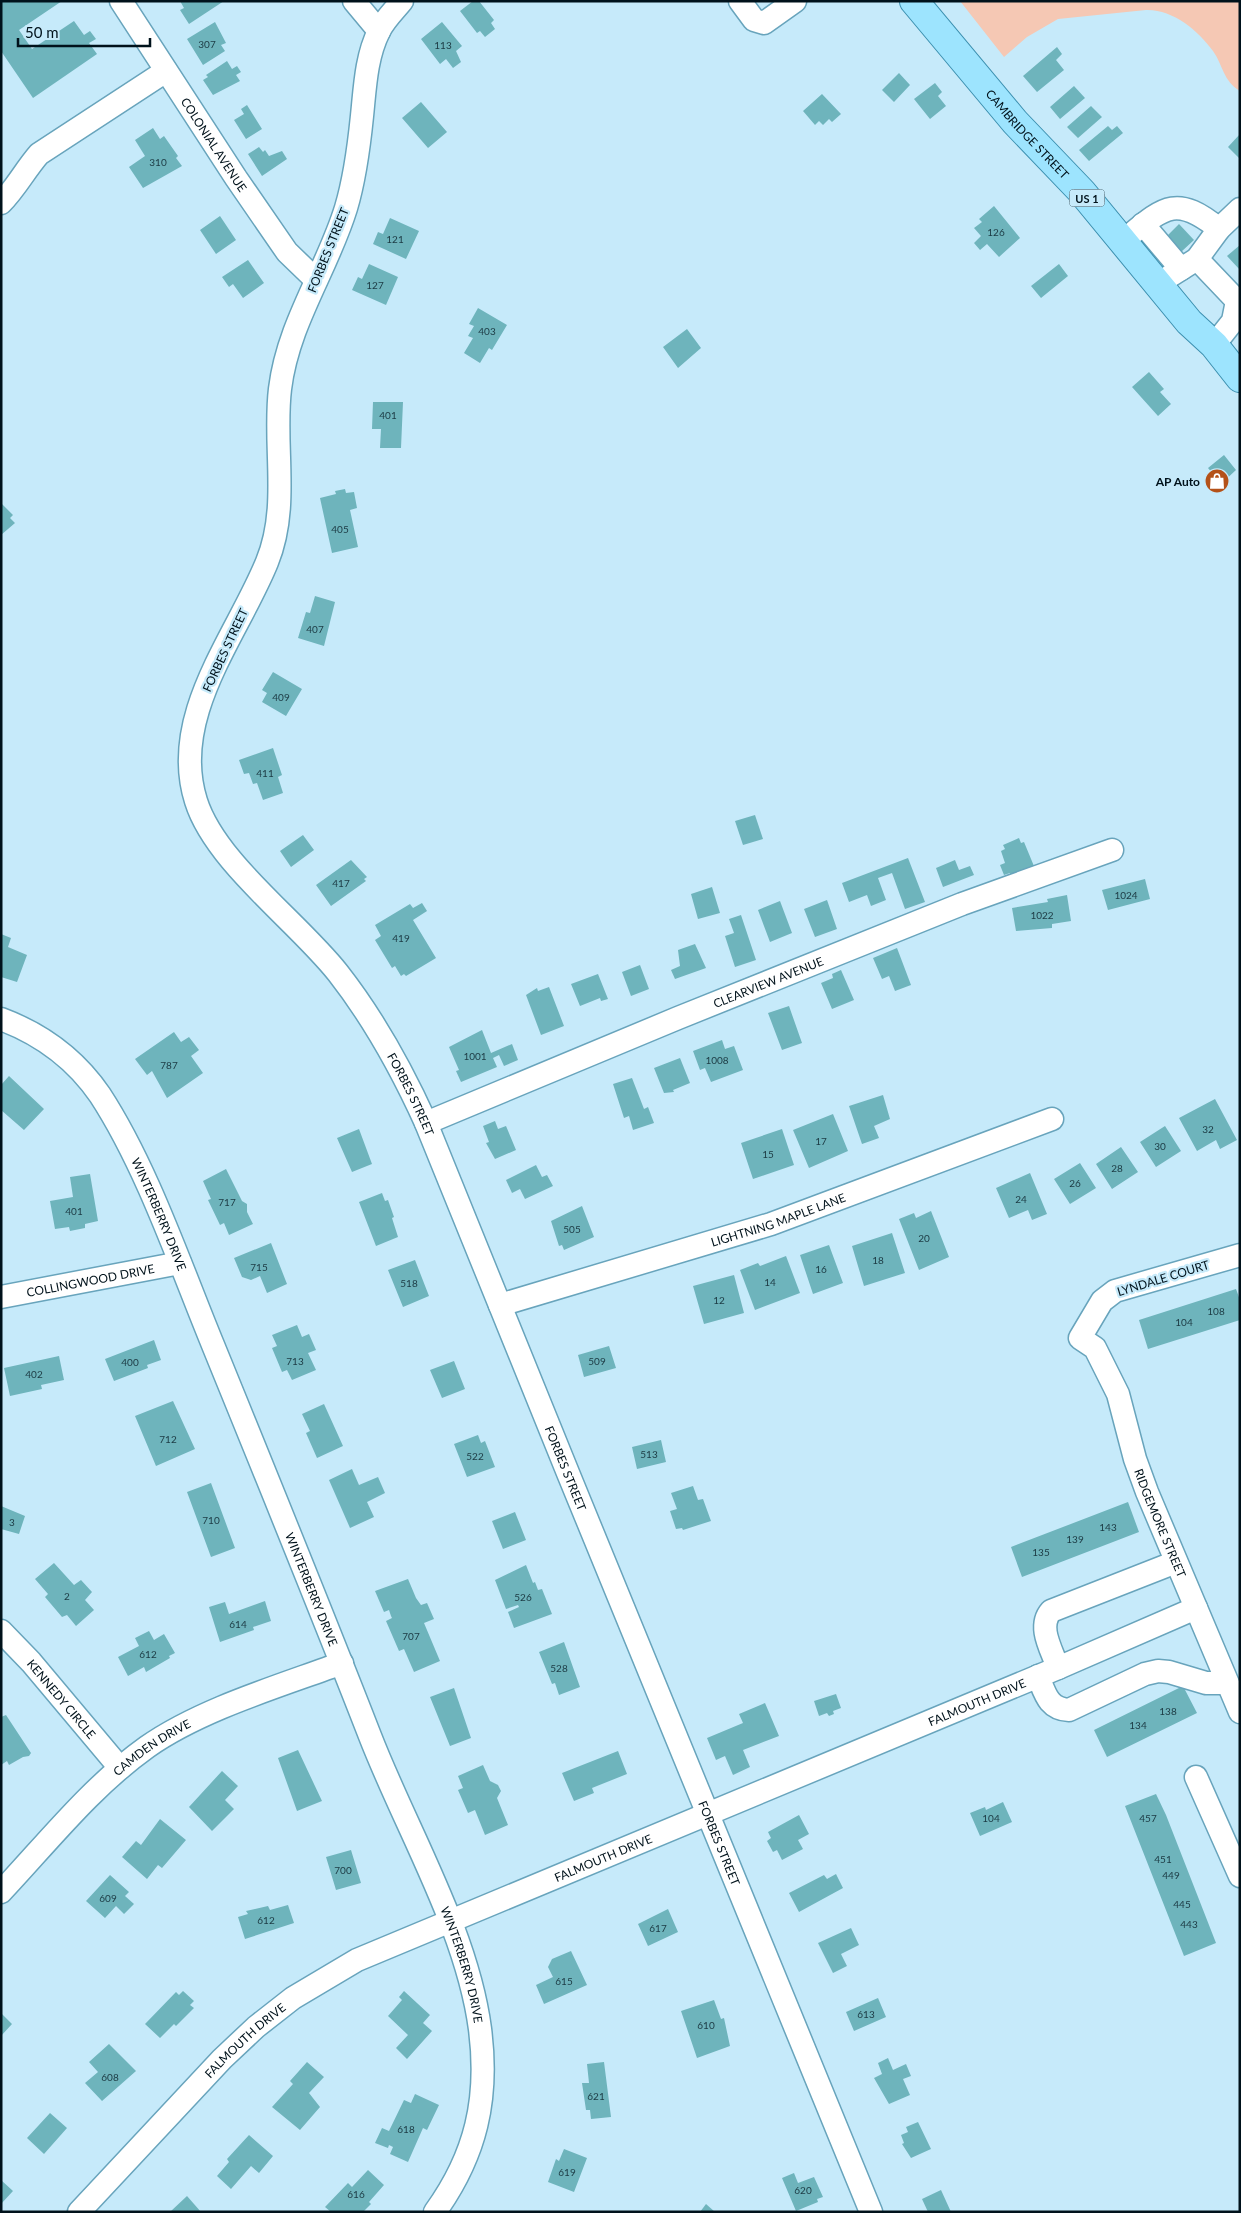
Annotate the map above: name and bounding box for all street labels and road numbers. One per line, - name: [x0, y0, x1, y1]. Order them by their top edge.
- street label: CAMBRIDGE STREET: [983, 86, 1073, 182]
- street label: COLONIAL AVENUE: [178, 94, 251, 194]
- road number: US 1: [1070, 190, 1104, 207]
- street label: FORBES STREET: [304, 205, 352, 295]
- street label: FORBES STREET: [199, 606, 251, 694]
- street label: CLEARVIEW AVENUE: [711, 953, 825, 1011]
- street label: FORBES STREET: [385, 1050, 438, 1138]
- street label: WINTERBERRY DRIVE: [129, 1155, 190, 1273]
- street label: LIGHTNING MAPLE LANE: [709, 1189, 847, 1249]
- street label: LYNDALE COURT: [1115, 1257, 1211, 1299]
- street label: COLLINGWOOD DRIVE: [25, 1261, 156, 1300]
- street label: FORBES STREET: [542, 1424, 590, 1513]
- street label: RIDGEMORE STREET: [1132, 1467, 1190, 1579]
- street label: WINTERBERRY DRIVE: [282, 1530, 341, 1648]
- street label: KENNEDY CIRCLE: [24, 1656, 99, 1741]
- street label: FALMOUTH DRIVE: [926, 1675, 1028, 1729]
- street label: CAMDEN DRIVE: [110, 1715, 193, 1779]
- street label: FORBES STREET: [696, 1798, 744, 1888]
- street label: FALMOUTH DRIVE: [552, 1831, 654, 1885]
- street label: WINTERBERRY DRIVE: [438, 1904, 487, 2024]
- street label: FALMOUTH DRIVE: [201, 1999, 288, 2081]

